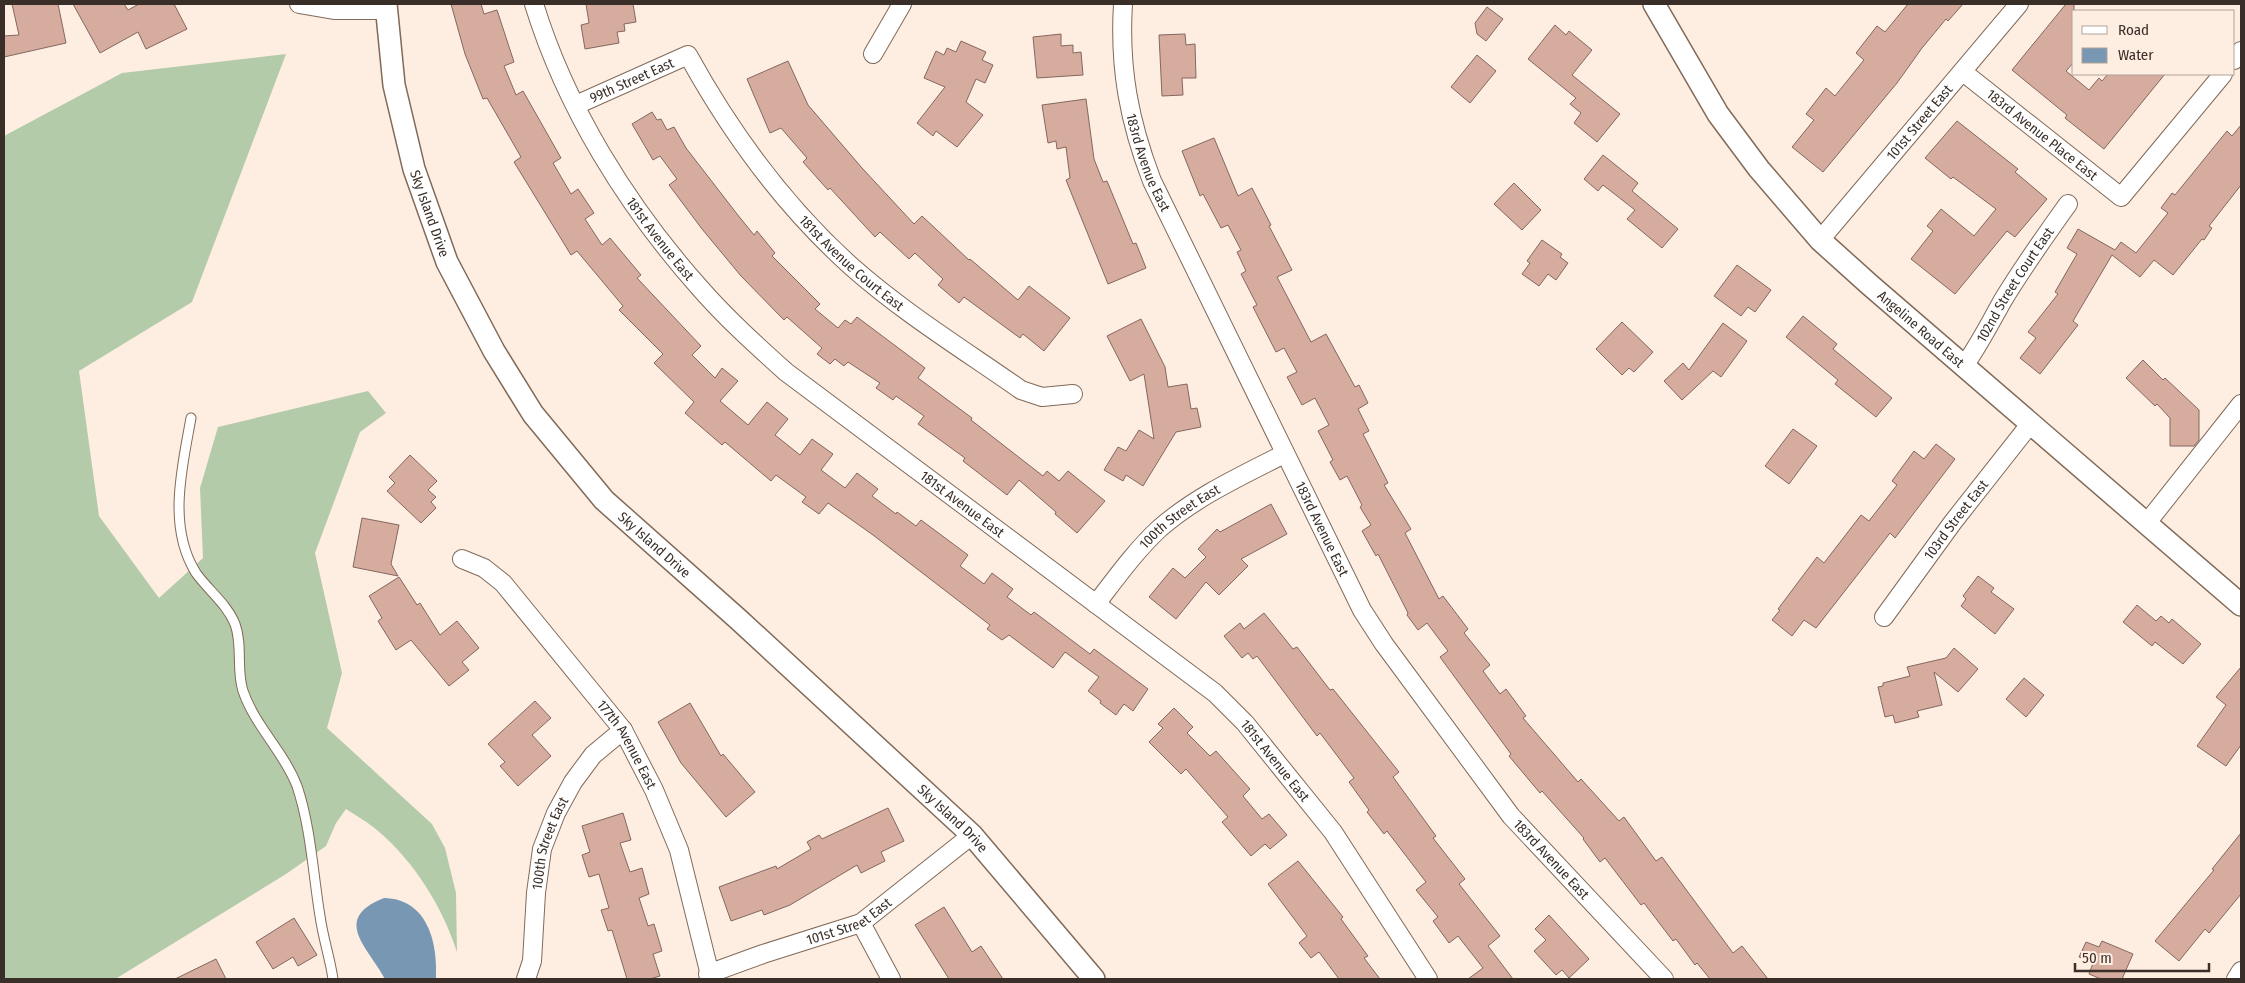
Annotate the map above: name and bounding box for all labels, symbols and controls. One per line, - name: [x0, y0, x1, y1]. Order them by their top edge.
- legend: [2072, 10, 2235, 75]
- text: Road: [2118, 21, 2149, 39]
- text: Water: [2118, 46, 2154, 64]
- street label: 99th Street East: [587, 54, 677, 107]
- street label: 101st Street East: [1883, 81, 1956, 164]
- street label: 183rd Avenue Place East: [1983, 86, 2101, 184]
- street label: 183rd Avenue East: [1122, 112, 1174, 215]
- street label: Sky Island Drive: [406, 168, 453, 260]
- street label: 181st Avenue East: [622, 194, 698, 284]
- street label: 181st Avenue Court East: [795, 212, 907, 315]
- street label: 102nd Street Court East: [1973, 224, 2058, 346]
- street label: Angeline Road East: [1874, 287, 1968, 372]
- street label: 181st Avenue East: [917, 467, 1008, 542]
- street label: 103rd Street East: [1921, 476, 1992, 563]
- street label: 183rd Avenue East: [1291, 479, 1352, 579]
- street label: 100th Street East: [1136, 481, 1223, 553]
- street label: Sky Island Drive: [614, 508, 694, 582]
- street label: 177th Avenue East: [593, 697, 660, 792]
- street label: 181st Avenue East: [1237, 716, 1313, 806]
- street label: Sky Island Drive: [914, 781, 991, 856]
- street label: 100th Street East: [529, 794, 572, 891]
- street label: 183rd Avenue East: [1510, 816, 1593, 903]
- street label: 101st Street East: [804, 894, 895, 949]
- scale bar: [2075, 940, 2209, 972]
- text: 50 m: [2082, 949, 2112, 967]

